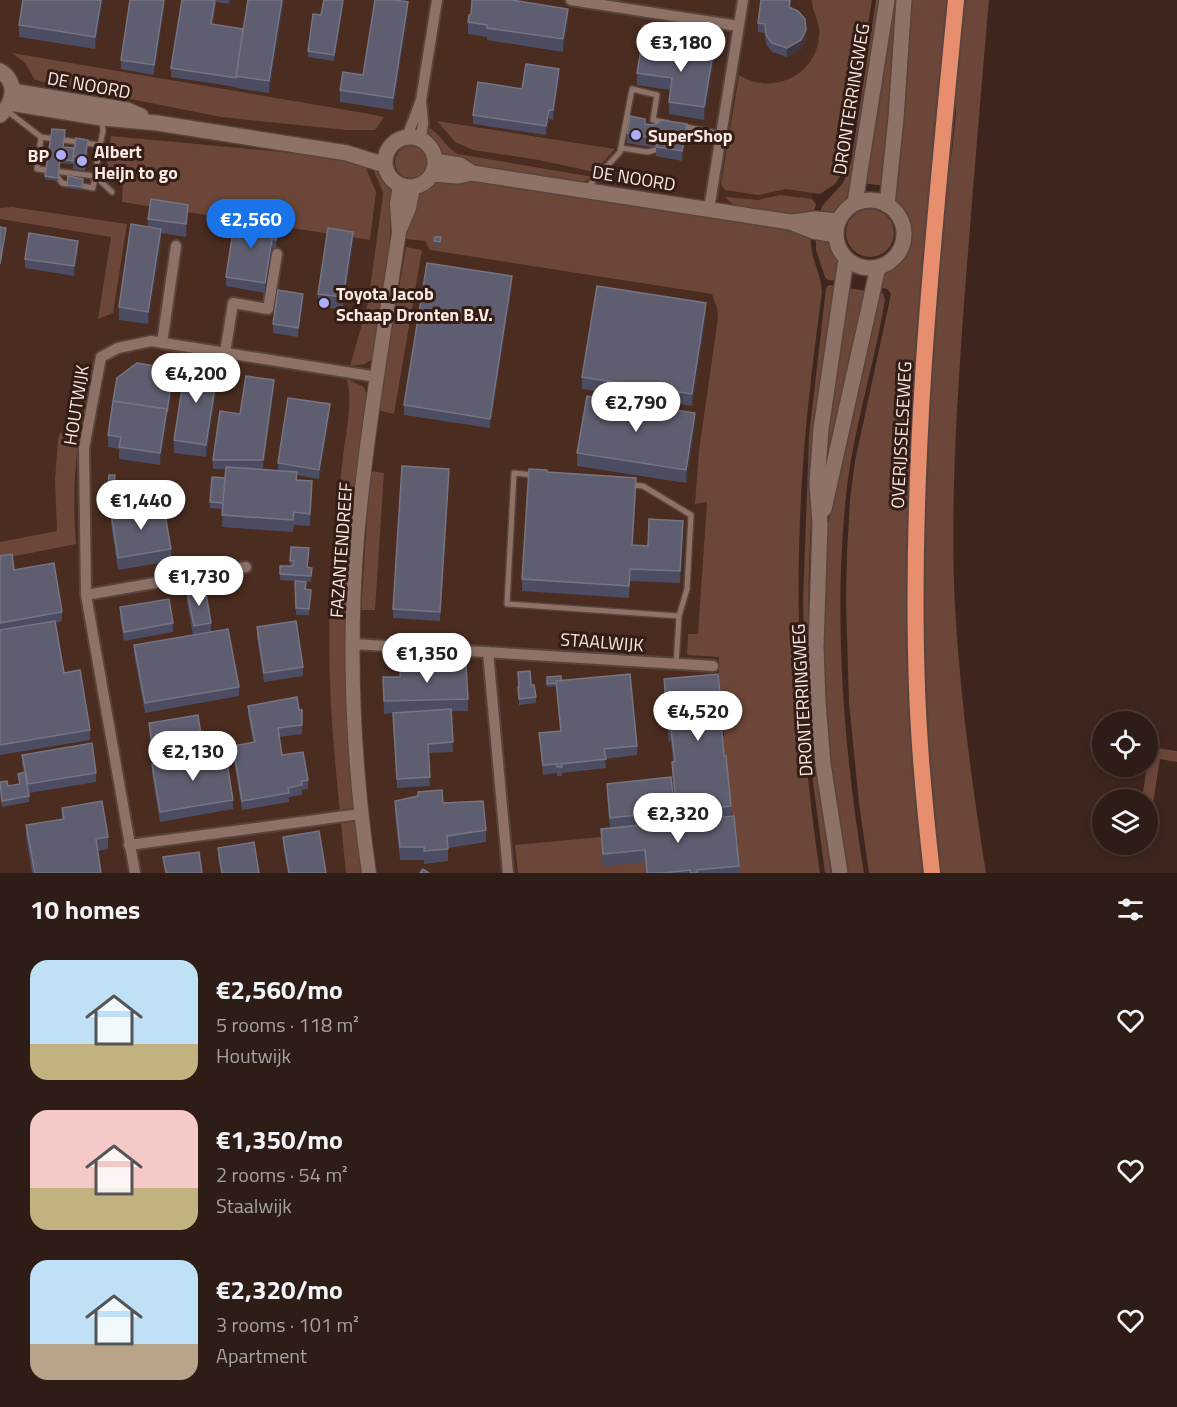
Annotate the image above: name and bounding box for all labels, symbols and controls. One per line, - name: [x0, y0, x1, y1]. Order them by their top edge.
- street label: DRONTERRINGWEG: [826, 21, 876, 177]
- pin: €3,180: [632, 22, 730, 73]
- text: €3,180: [650, 26, 712, 57]
- street label: DE NOORD: [45, 64, 133, 106]
- place label: SuperShop: [648, 122, 733, 149]
- marker: SuperShop: [629, 128, 643, 142]
- place label: Albert Heijn to go: [94, 138, 178, 186]
- place label: BP: [27, 142, 49, 169]
- marker: BP: [54, 148, 68, 162]
- marker: Albert Heijn to go: [75, 154, 89, 168]
- street label: DE NOORD: [590, 158, 678, 198]
- pin: €2,560: [202, 199, 300, 250]
- text: €2,560: [220, 203, 282, 234]
- place label: Toyota Jacob Schaap Dronten B.V.: [336, 280, 493, 328]
- marker: Toyota Jacob Schaap Dronten B.V.: [317, 296, 331, 310]
- pin: €4,200: [147, 353, 245, 404]
- text: €4,200: [165, 357, 227, 388]
- street label: OVERIJSSELSEWEG: [884, 361, 918, 509]
- street label: HOUTWIJK: [56, 363, 96, 447]
- pin: €2,790: [587, 382, 685, 433]
- text: €2,790: [605, 386, 667, 417]
- pin: €1,440: [92, 480, 190, 531]
- street label: FAZANTENDREEF: [323, 481, 359, 619]
- text: €1,440: [110, 484, 172, 515]
- pin: €1,730: [150, 556, 248, 607]
- text: €1,730: [168, 560, 230, 591]
- street label: DRONTERRINGWEG: [785, 623, 819, 777]
- street label: STAALWIJK: [559, 626, 645, 658]
- pin: €1,350: [378, 633, 476, 684]
- text: €1,350: [396, 637, 458, 668]
- pin: €4,520: [649, 691, 747, 742]
- text: €4,520: [667, 695, 729, 726]
- map controls: [1092, 711, 1158, 855]
- button: locate: [1092, 711, 1158, 777]
- pin: €2,130: [144, 731, 242, 782]
- text: €2,130: [162, 735, 224, 766]
- button: layers: [1092, 789, 1158, 855]
- pin: €2,320: [629, 793, 727, 844]
- text: €2,320: [647, 797, 709, 828]
- text: 10 homes: [30, 890, 140, 929]
- icon: filters: [1114, 893, 1147, 926]
- text: €2,560/mo: [216, 970, 343, 1009]
- icon: home: [78, 984, 150, 1056]
- icon: heart: [1114, 1004, 1147, 1037]
- text: 5 rooms · 118 m²: [216, 1009, 359, 1040]
- text: Houtwijk: [216, 1040, 291, 1071]
- text: €1,350/mo: [216, 1120, 343, 1159]
- icon: home: [78, 1134, 150, 1206]
- icon: heart: [1114, 1154, 1147, 1187]
- text: 2 rooms · 54 m²: [216, 1159, 348, 1190]
- text: Staalwijk: [216, 1190, 292, 1221]
- text: €2,320/mo: [216, 1270, 343, 1309]
- icon: home: [78, 1284, 150, 1356]
- icon: heart: [1114, 1304, 1147, 1337]
- text: 3 rooms · 101 m²: [216, 1309, 359, 1340]
- text: Apartment: [216, 1340, 307, 1371]

